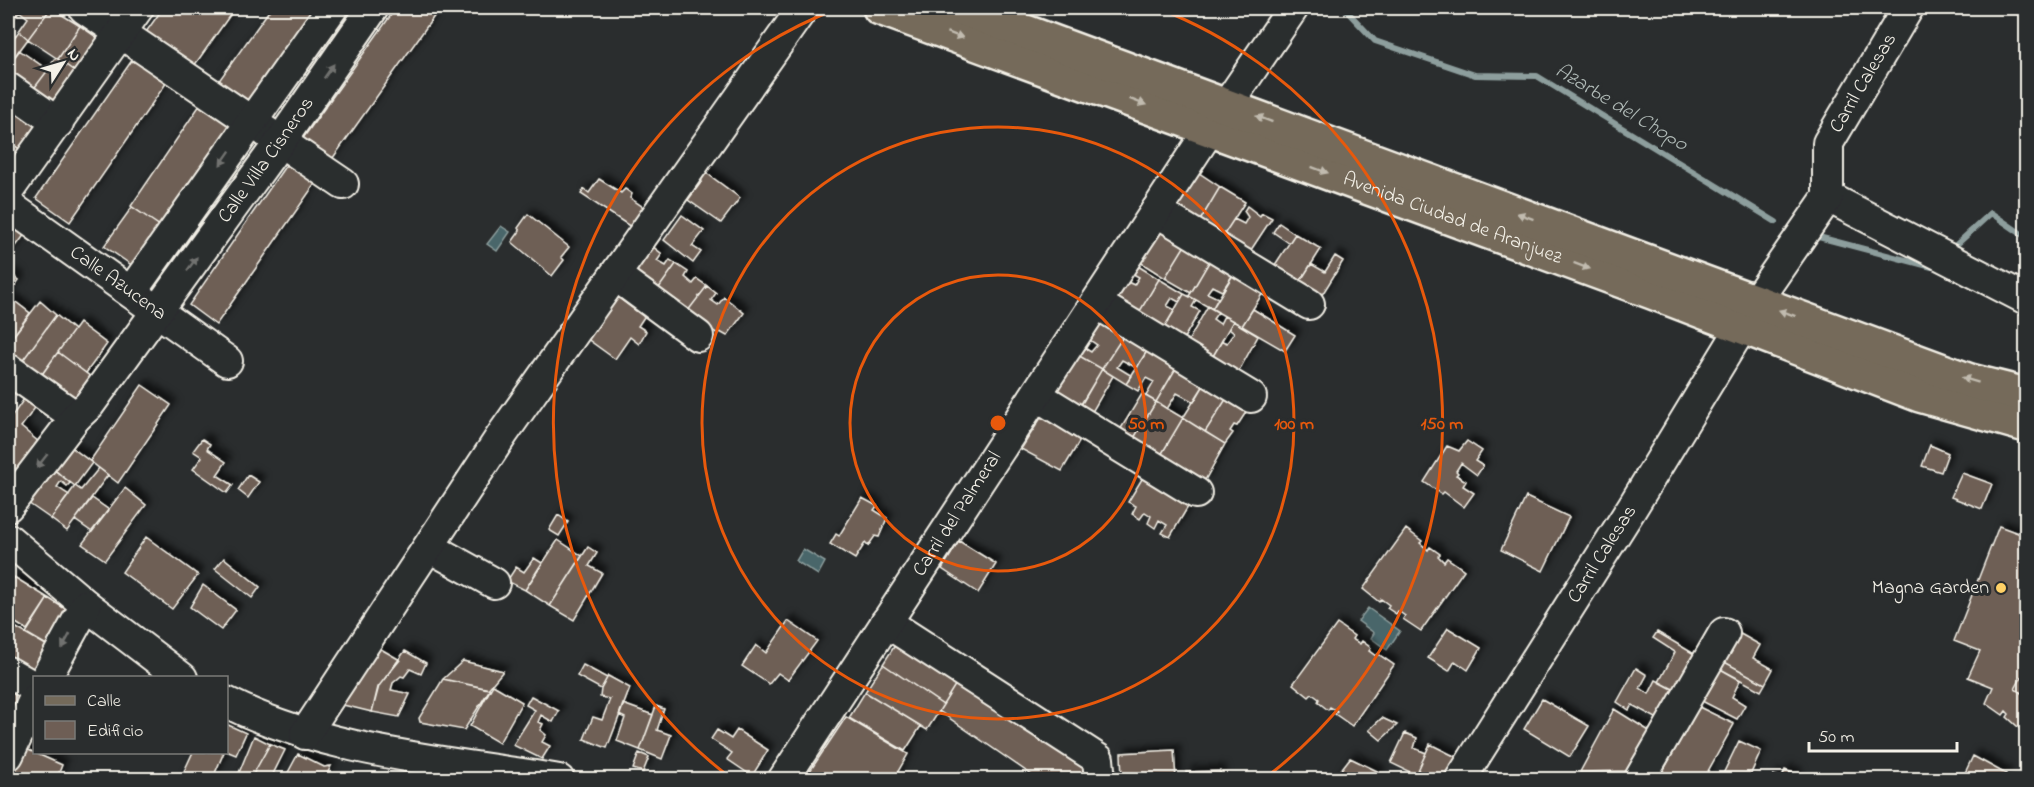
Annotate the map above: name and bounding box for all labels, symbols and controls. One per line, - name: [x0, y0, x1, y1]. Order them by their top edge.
- street label: Carril Calesas: [1823, 28, 1904, 139]
- one-way arrow: [946, 30, 964, 40]
- north arrow: [33, 33, 93, 93]
- text: N: [61, 44, 86, 67]
- water label: Azarbe del Chopo: [1549, 56, 1694, 160]
- one-way arrow: [323, 63, 334, 79]
- street label: Calle Villa Cisneros: [211, 91, 322, 229]
- one-way arrow: [1129, 97, 1147, 107]
- one-way arrow: [1255, 114, 1273, 124]
- one-way arrow: [219, 149, 231, 165]
- one-way arrow: [1312, 165, 1330, 175]
- street label: Avenida Ciudad de Aranjuez: [1339, 165, 1567, 272]
- one-way arrow: [1516, 211, 1534, 220]
- street label: Calle Azucena: [63, 239, 172, 328]
- one-way arrow: [186, 256, 198, 272]
- one-way arrow: [1573, 262, 1591, 272]
- one-way arrow: [1778, 307, 1796, 317]
- one-way arrow: [1961, 375, 1979, 384]
- text: 50 m: [1128, 412, 1164, 438]
- text: 100 m: [1274, 412, 1314, 438]
- text: 150 m: [1421, 412, 1463, 438]
- centre of rings: [988, 413, 1008, 433]
- street label: Carril del Palmeral: [906, 446, 1009, 582]
- one-way arrow: [36, 453, 48, 469]
- street label: Carril Calesas: [1561, 499, 1645, 609]
- place label: Magna Garden: [1872, 574, 1989, 604]
- marker: Magna Garden: [1994, 581, 2008, 595]
- one-way arrow: [61, 633, 71, 650]
- legend: [33, 676, 228, 754]
- text: Calle: [87, 689, 122, 715]
- scale bar: [1809, 715, 1958, 753]
- text: Edificio: [87, 719, 143, 745]
- text: 50 m: [1818, 725, 1855, 751]

